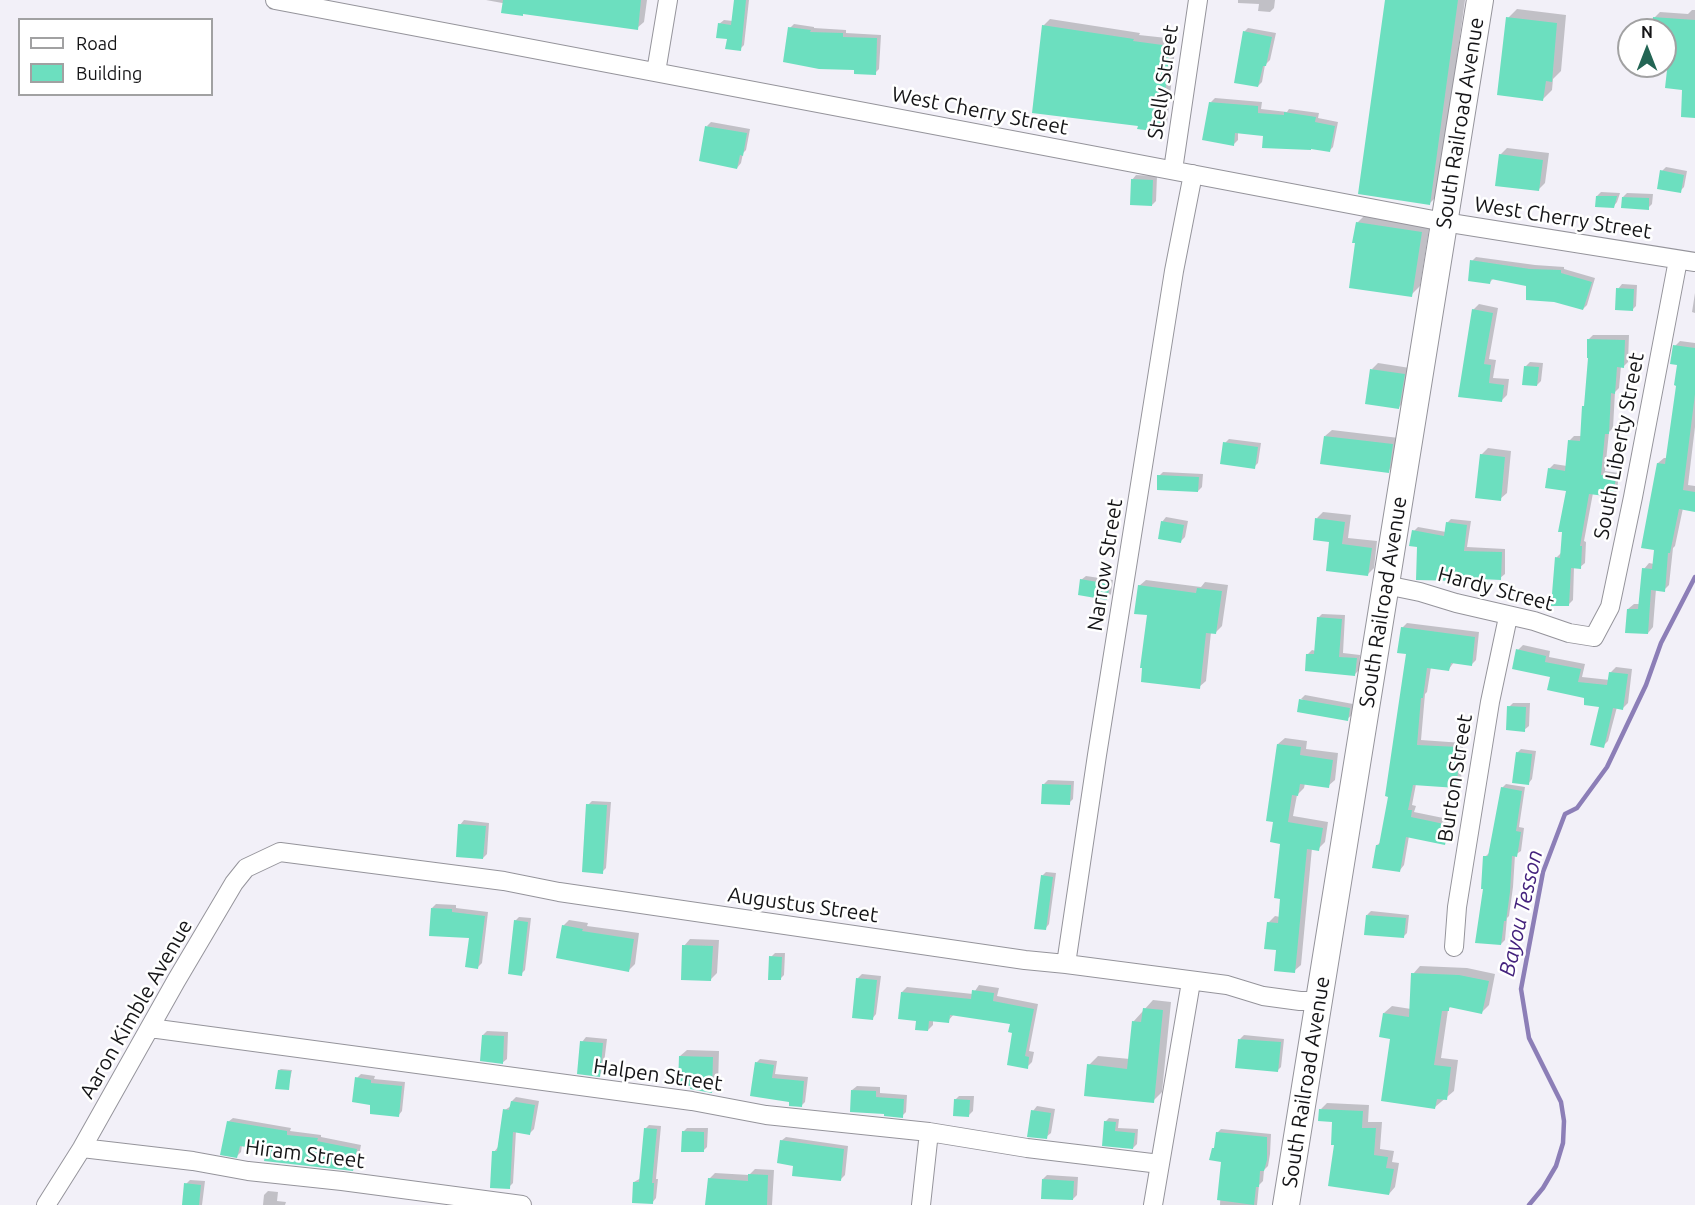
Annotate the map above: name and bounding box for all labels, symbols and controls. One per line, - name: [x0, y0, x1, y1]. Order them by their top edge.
- street label: South Railroad Avenue: [1431, 16, 1489, 230]
- legend: [18, 18, 213, 96]
- north arrow: [1617, 18, 1677, 78]
- street label: Stelly Street: [1142, 23, 1184, 141]
- text: N: [1641, 23, 1653, 41]
- text: Road: [76, 33, 118, 53]
- text: Building: [76, 63, 142, 83]
- street label: West Cherry Street: [890, 82, 1070, 140]
- street label: West Cherry Street: [1472, 192, 1654, 244]
- street label: South Liberty Street: [1589, 350, 1649, 542]
- street label: South Railroad Avenue: [1354, 495, 1412, 709]
- street label: Narrow Street: [1082, 497, 1128, 633]
- street label: Hardy Street: [1435, 561, 1557, 617]
- street label: Burton Street: [1432, 712, 1478, 844]
- water label: Bayou Tesson: [1494, 847, 1548, 979]
- street label: Augustus Street: [726, 882, 880, 928]
- street label: Aaron Kimble Avenue: [74, 915, 198, 1103]
- street label: South Railroad Avenue: [1277, 975, 1335, 1189]
- street label: Halpen Street: [592, 1053, 724, 1097]
- street label: Hiram Street: [244, 1134, 366, 1174]

